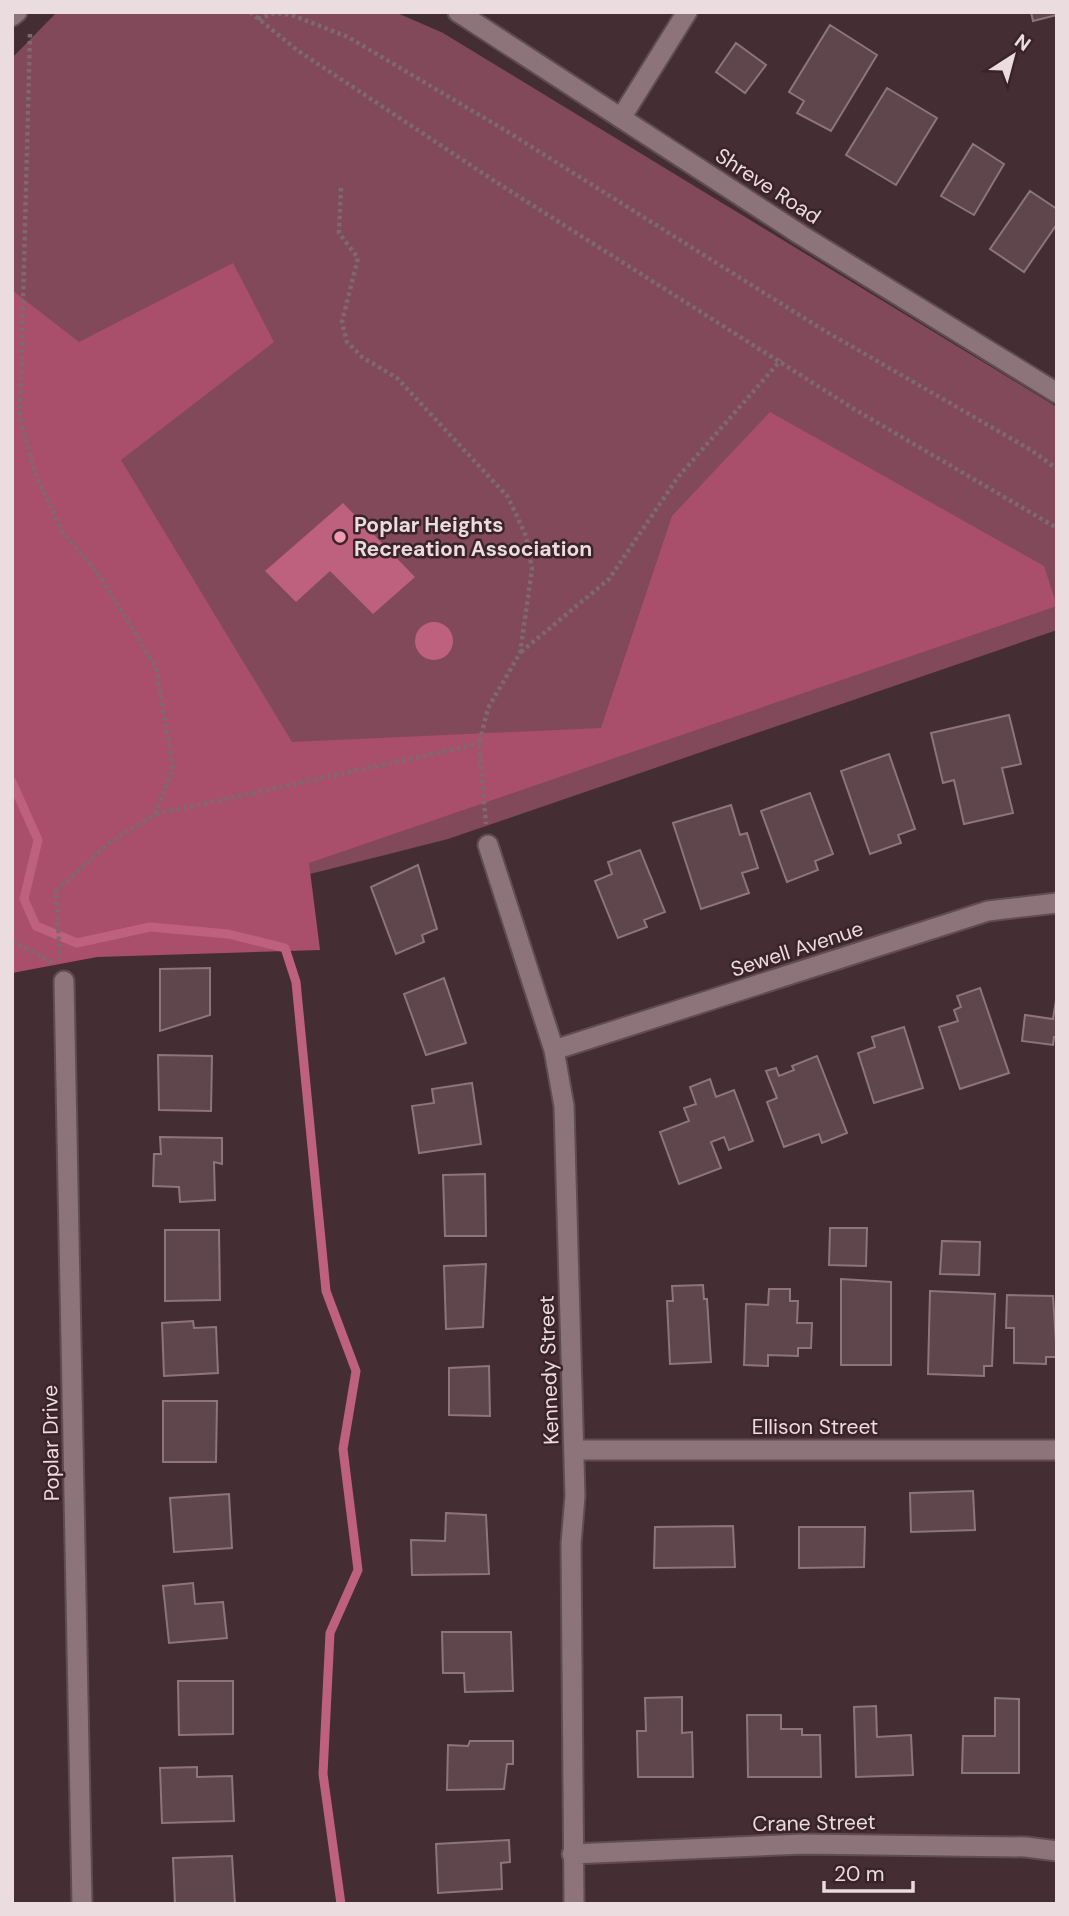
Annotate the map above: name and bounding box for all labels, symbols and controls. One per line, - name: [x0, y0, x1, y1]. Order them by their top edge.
- north arrow: [978, 21, 1048, 91]
- text: N: [1010, 28, 1036, 57]
- street label: Shreve Road: [710, 142, 826, 230]
- place label: Poplar Heights Recreation Association: [354, 511, 592, 563]
- marker: Poplar Heights Recreation Association: [332, 529, 348, 545]
- street label: Sewell Avenue: [727, 914, 867, 984]
- street label: Kennedy Street: [532, 1295, 566, 1445]
- street label: Poplar Drive: [36, 1385, 66, 1501]
- street label: Ellison Street: [752, 1413, 878, 1441]
- street label: Crane Street: [752, 1808, 876, 1838]
- scale bar: [824, 1850, 913, 1894]
- text: 20 m: [834, 1860, 885, 1888]

